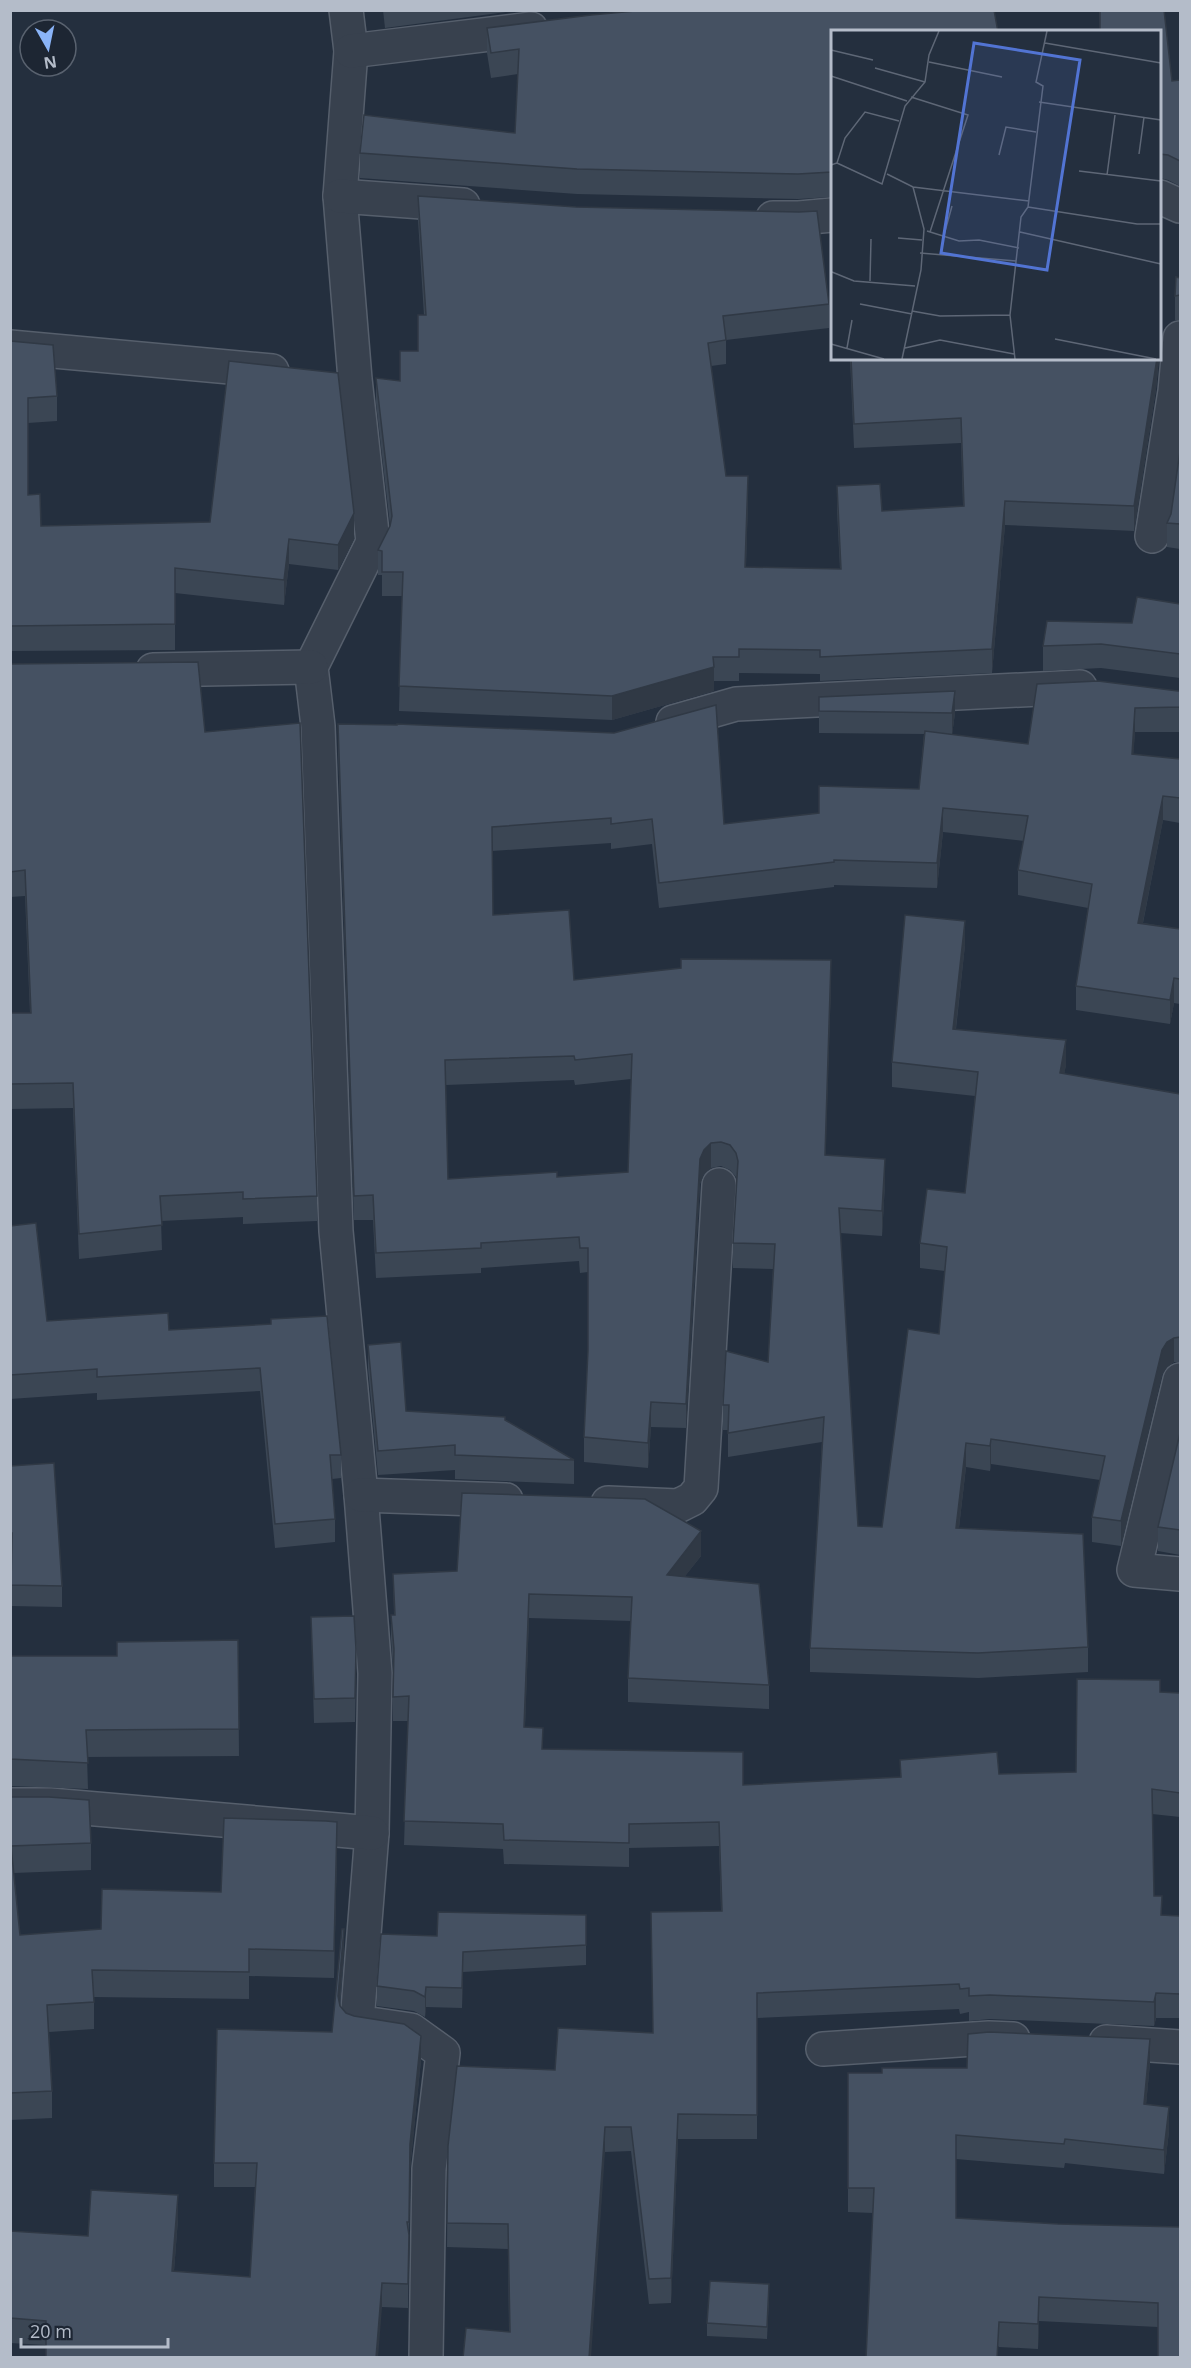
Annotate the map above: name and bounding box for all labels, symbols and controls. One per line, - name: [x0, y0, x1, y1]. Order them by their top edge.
- north arrow: [18, 18, 78, 78]
- inset map: [831, 30, 1161, 360]
- text: N: [42, 51, 58, 75]
- scale bar: [21, 2311, 168, 2349]
- text: 20 m: [30, 2319, 72, 2343]

